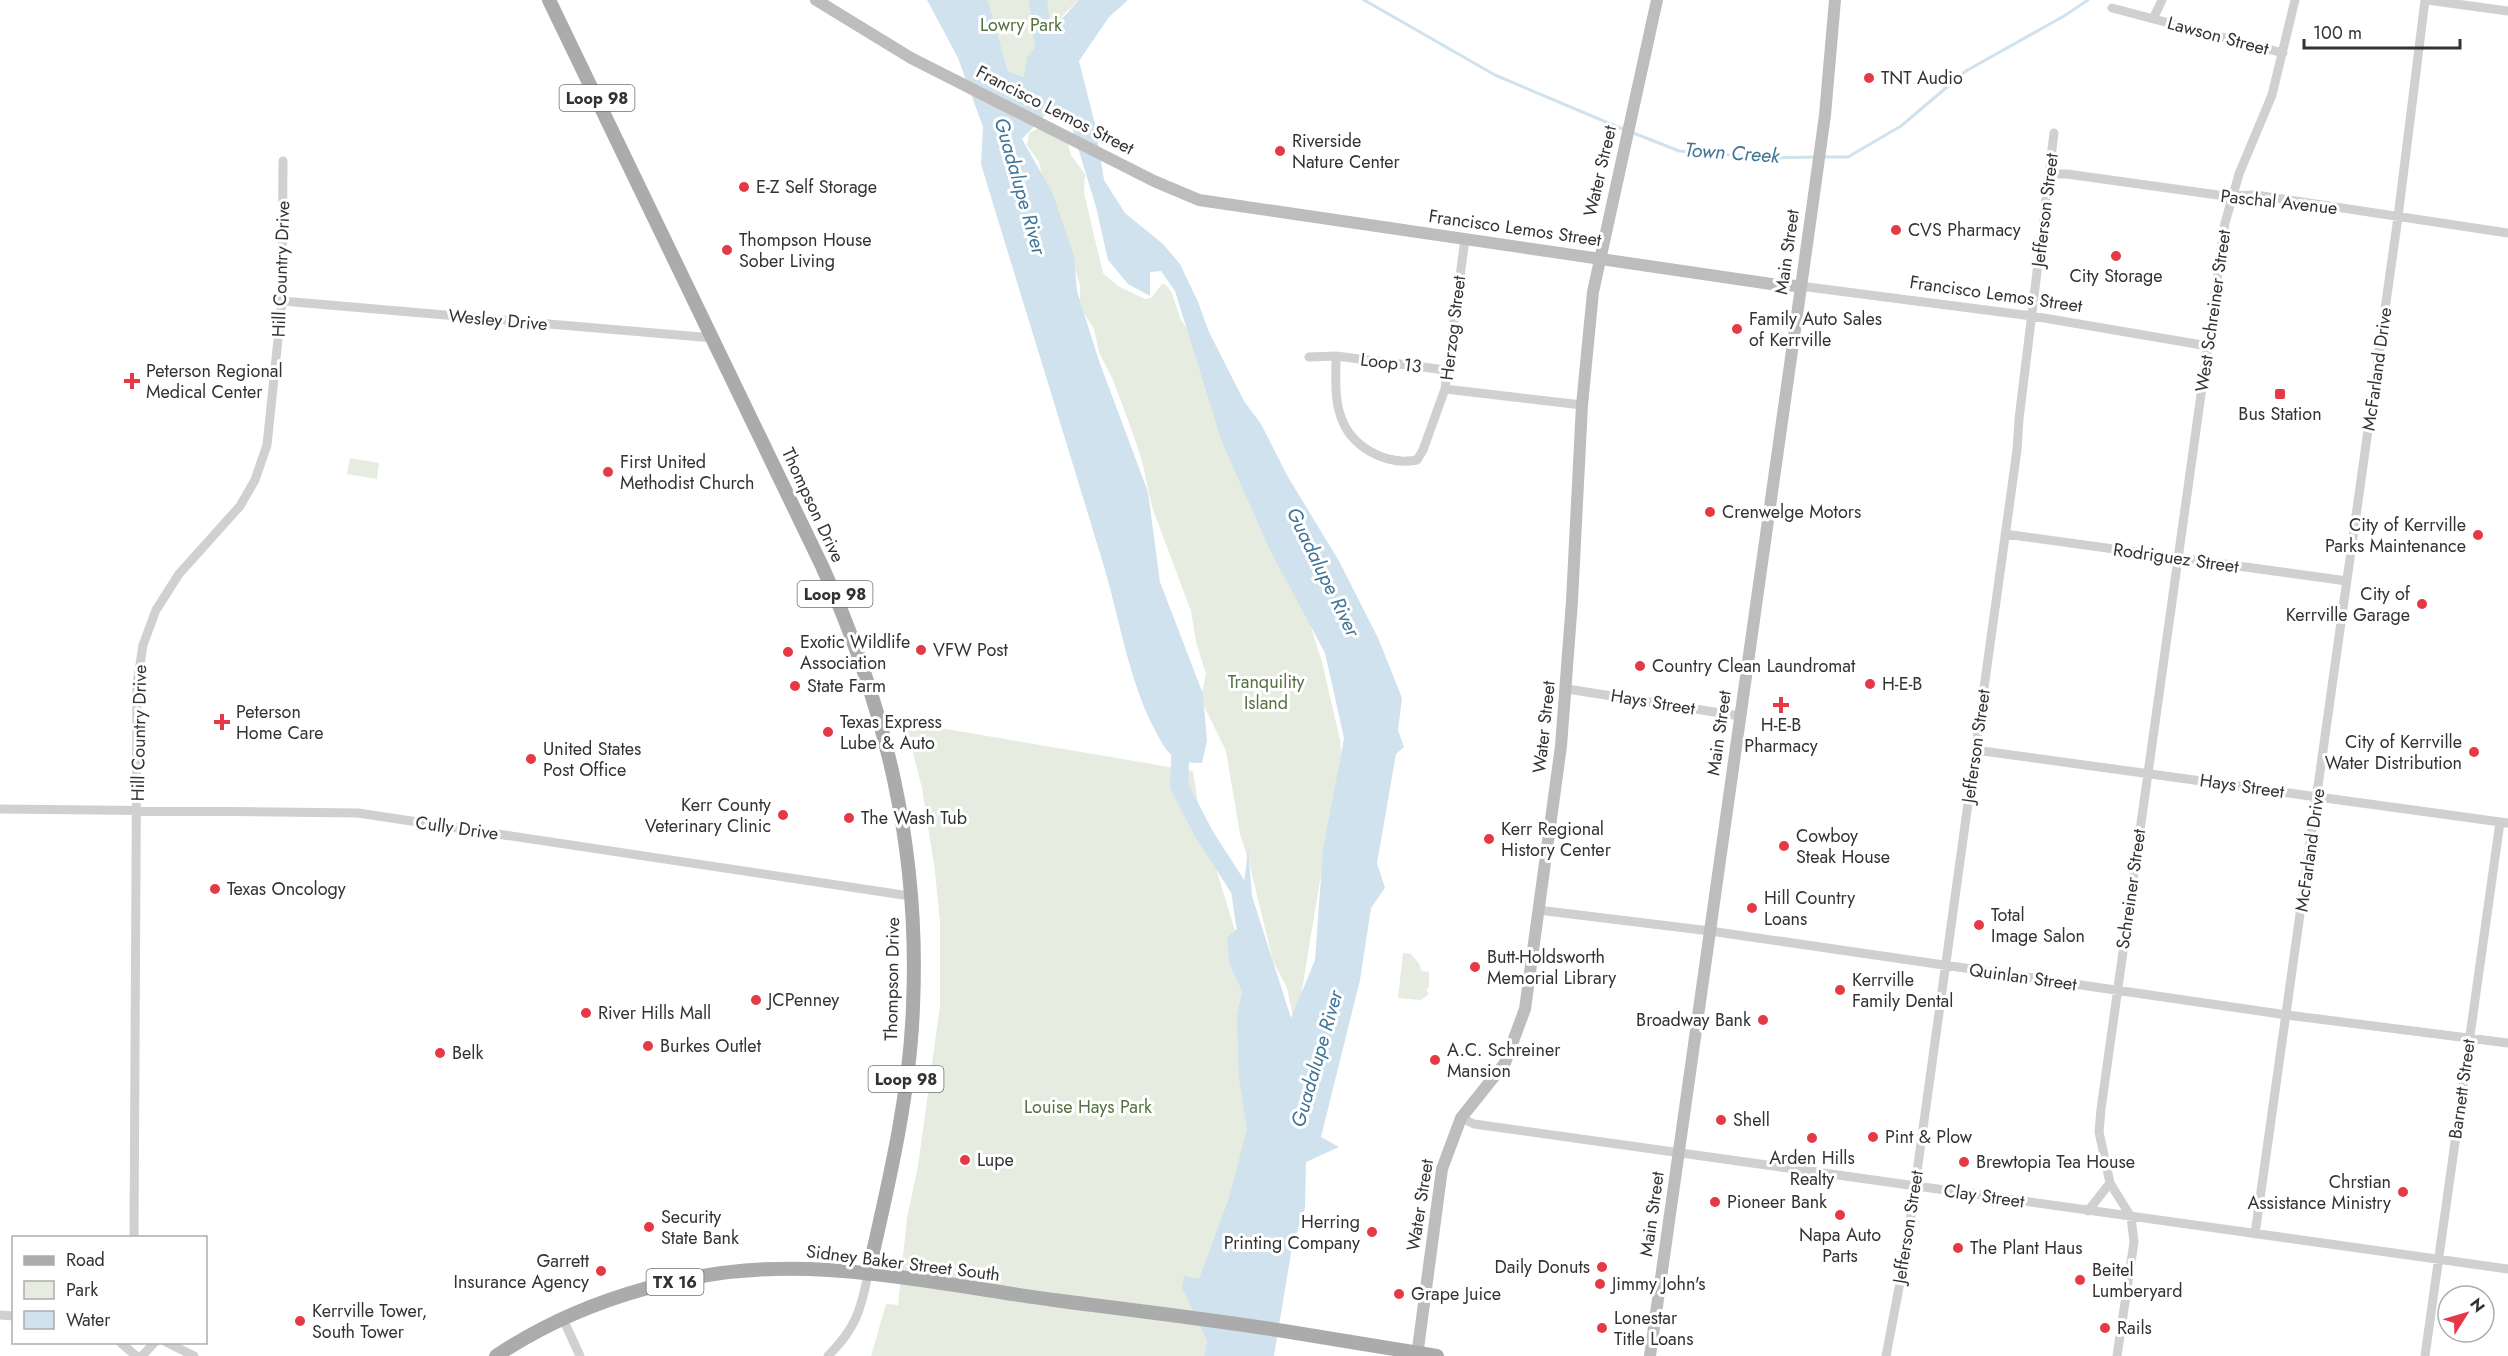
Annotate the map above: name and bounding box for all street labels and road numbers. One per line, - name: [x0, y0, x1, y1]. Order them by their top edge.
- street label: Lawson Street: [2165, 10, 2272, 62]
- street label: Francisco Lemos Street: [972, 59, 1139, 161]
- road number: Loop 98: [560, 85, 634, 111]
- street label: Water Street: [1577, 122, 1623, 219]
- street label: Jefferson Street: [2025, 151, 2065, 270]
- street label: Paschal Avenue: [2219, 183, 2339, 221]
- street label: Hill Country Drive: [266, 200, 296, 338]
- street label: Francisco Lemos Street: [1427, 203, 1604, 253]
- street label: Main Street: [1768, 207, 1806, 296]
- street label: West Schreiner Street: [2189, 227, 2237, 394]
- street label: Francisco Lemos Street: [1908, 269, 2085, 319]
- street label: Herzog Street: [1434, 273, 1472, 382]
- street label: Wesley Drive: [447, 303, 549, 337]
- street label: McFarland Drive: [2355, 306, 2399, 432]
- street label: Loop 13: [1359, 346, 1423, 380]
- street label: Thompson Drive: [775, 443, 851, 567]
- street label: Rodriguez Street: [2112, 536, 2241, 580]
- road number: Loop 98: [798, 581, 872, 607]
- street label: Hill Country Drive: [125, 664, 153, 802]
- street label: Water Street: [1526, 679, 1562, 775]
- street label: Hays Street: [1609, 683, 1698, 722]
- street label: Jefferson Street: [1955, 687, 1997, 806]
- street label: Main Street: [1700, 688, 1738, 777]
- street label: Hays Street: [2198, 767, 2287, 805]
- street label: McFarland Drive: [2288, 787, 2332, 913]
- street label: Cully Drive: [414, 809, 500, 847]
- street label: Schreiner Street: [2110, 827, 2152, 951]
- street label: Thompson Drive: [878, 917, 906, 1041]
- street label: Quinlan Street: [1968, 957, 2079, 998]
- street label: Barnett Street: [2442, 1037, 2482, 1141]
- road number: Loop 98: [868, 1066, 944, 1092]
- street label: Water Street: [1400, 1156, 1440, 1253]
- street label: Jefferson Street: [1886, 1168, 1930, 1287]
- street label: Main Street: [1633, 1169, 1671, 1258]
- street label: Clay Street: [1942, 1177, 2027, 1215]
- street label: Sidney Baker Street South: [805, 1238, 1001, 1288]
- road number: TX 16: [646, 1269, 704, 1295]

